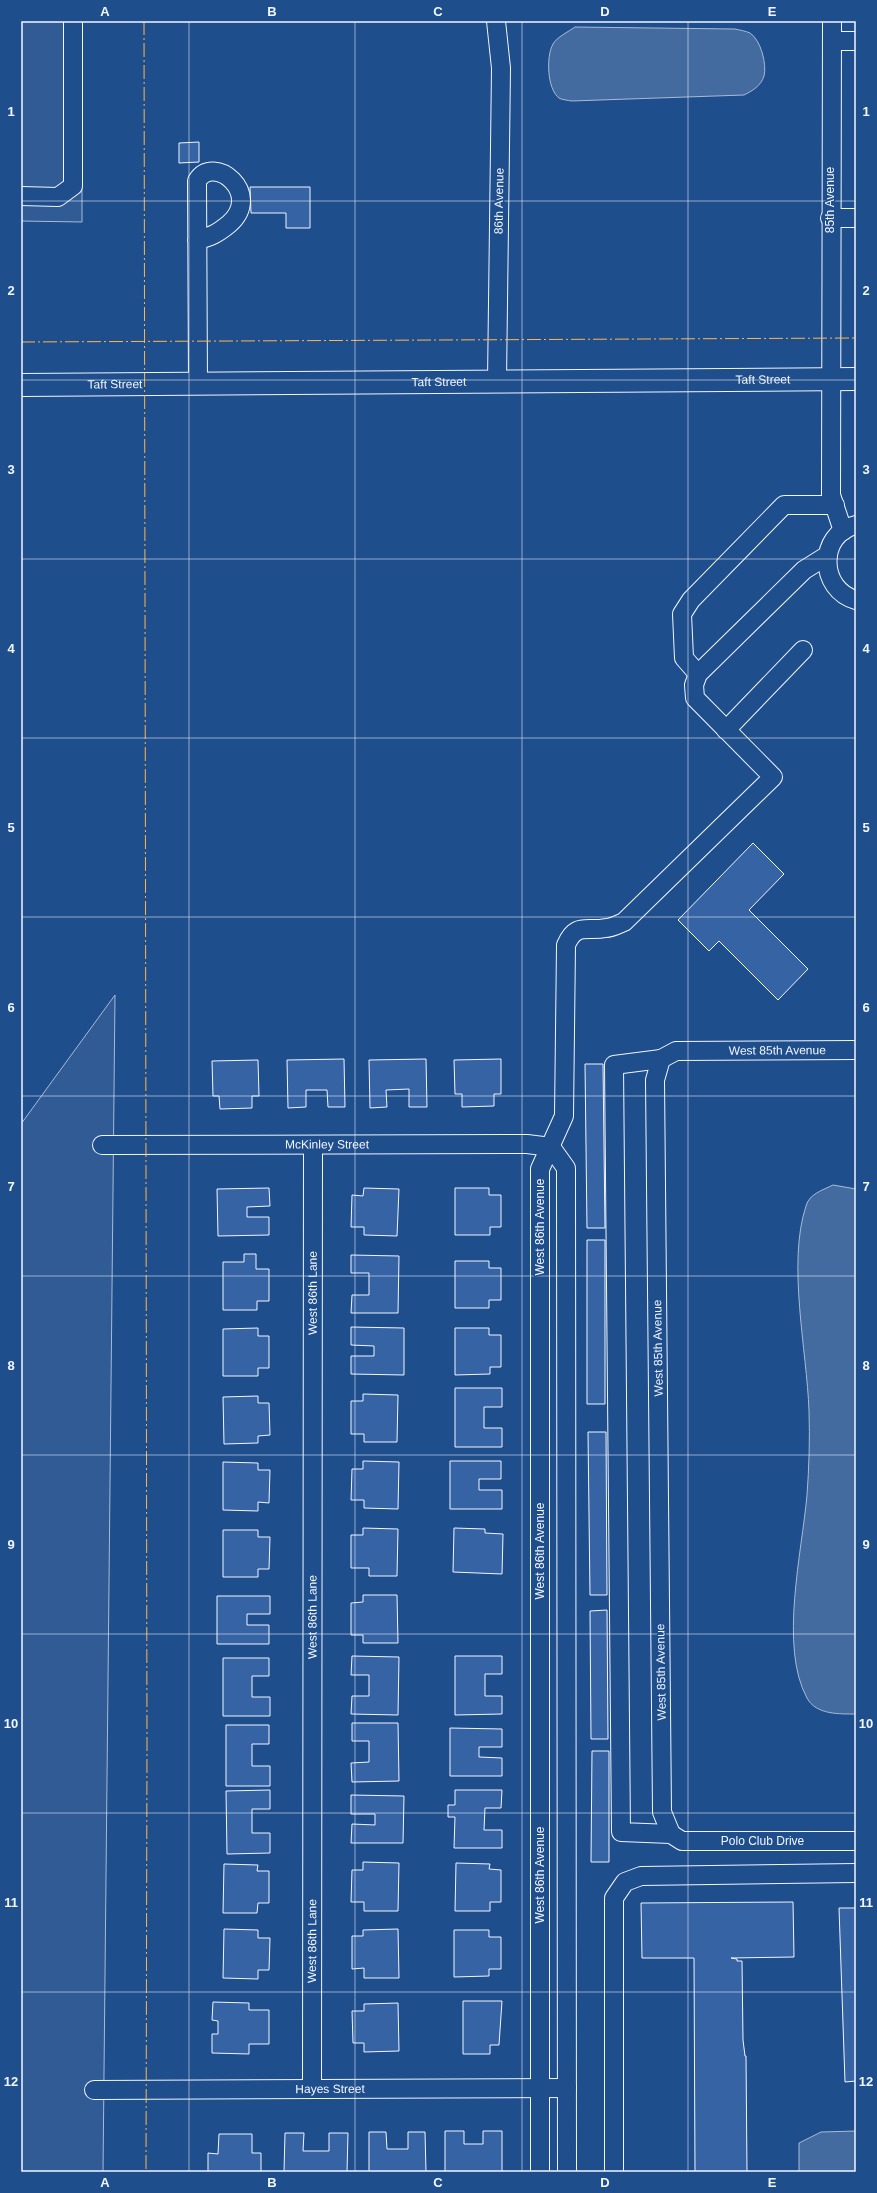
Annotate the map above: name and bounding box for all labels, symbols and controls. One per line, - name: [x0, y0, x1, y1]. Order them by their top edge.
- text: A: [100, 4, 110, 19]
- text: B: [267, 4, 277, 19]
- text: C: [433, 4, 443, 19]
- text: D: [600, 4, 610, 19]
- text: E: [768, 4, 777, 19]
- text: 1: [7, 104, 15, 119]
- text: 1: [862, 104, 870, 119]
- street label: 85th Avenue: [823, 166, 837, 233]
- street label: 86th Avenue: [491, 167, 507, 234]
- text: 2: [7, 283, 15, 298]
- text: 2: [862, 283, 870, 298]
- street label: Taft Street: [736, 372, 791, 387]
- street label: Taft Street: [412, 375, 467, 389]
- street label: Taft Street: [88, 377, 143, 392]
- text: 3: [7, 462, 15, 477]
- text: 3: [862, 462, 870, 477]
- text: 4: [7, 641, 15, 656]
- text: 4: [862, 641, 870, 656]
- text: 5: [7, 820, 15, 835]
- text: 5: [862, 820, 870, 835]
- text: 6: [7, 1000, 15, 1015]
- text: 6: [862, 1000, 870, 1015]
- street label: West 85th Avenue: [729, 1043, 826, 1058]
- street label: McKinley Street: [285, 1137, 370, 1152]
- street label: West 86th Avenue: [533, 1178, 547, 1275]
- text: 7: [7, 1179, 15, 1194]
- text: 7: [862, 1179, 870, 1194]
- street label: West 86th Lane: [306, 1251, 320, 1335]
- street label: West 85th Avenue: [650, 1299, 666, 1397]
- text: 8: [7, 1358, 15, 1373]
- text: 8: [862, 1358, 870, 1373]
- street label: West 86th Avenue: [533, 1502, 547, 1599]
- text: 9: [7, 1537, 15, 1552]
- text: 9: [862, 1537, 870, 1552]
- street label: West 86th Lane: [305, 1575, 320, 1659]
- street label: West 85th Avenue: [653, 1623, 669, 1721]
- text: 10: [4, 1716, 18, 1731]
- text: 10: [859, 1716, 873, 1731]
- street label: West 86th Avenue: [533, 1826, 547, 1923]
- street label: Polo Club Drive: [721, 1834, 805, 1848]
- text: 11: [4, 1895, 18, 1910]
- text: 11: [859, 1895, 873, 1910]
- street label: West 86th Lane: [305, 1899, 319, 1983]
- text: 12: [4, 2074, 18, 2089]
- text: 12: [859, 2074, 873, 2089]
- street label: Hayes Street: [295, 2082, 365, 2096]
- text: A: [100, 2175, 110, 2190]
- text: B: [267, 2175, 277, 2190]
- text: C: [433, 2175, 443, 2190]
- text: D: [600, 2175, 610, 2190]
- text: E: [768, 2175, 777, 2190]

